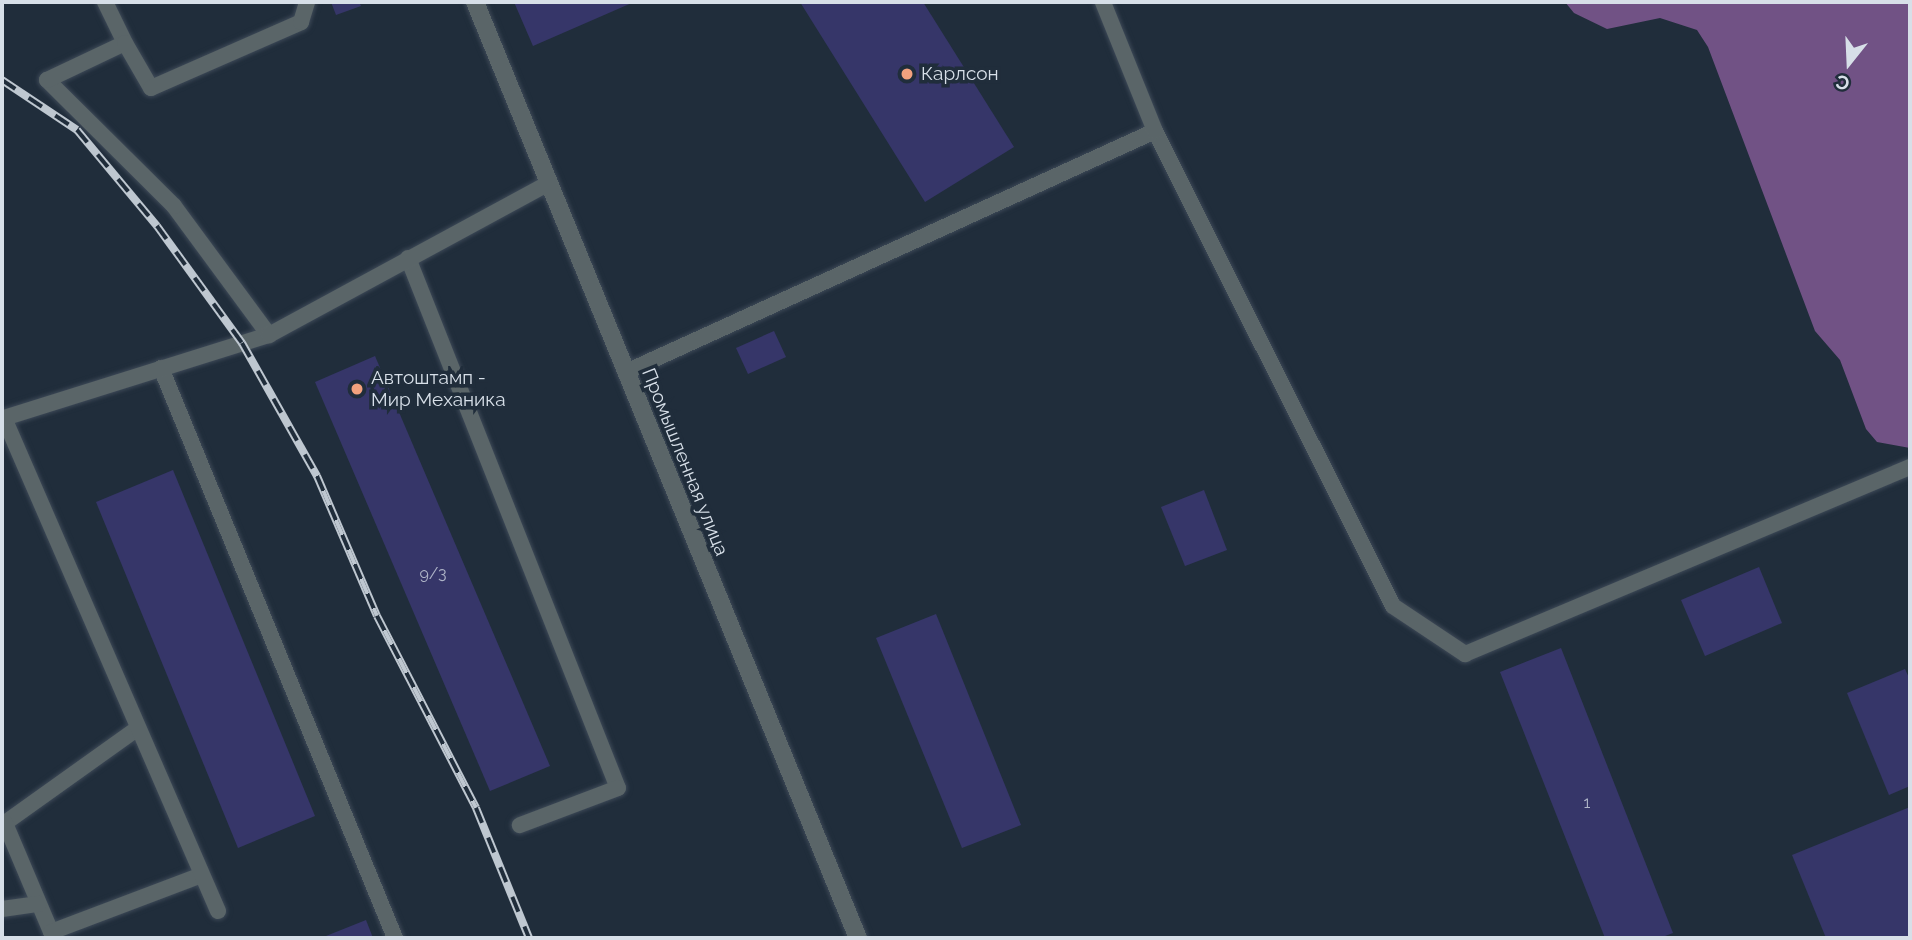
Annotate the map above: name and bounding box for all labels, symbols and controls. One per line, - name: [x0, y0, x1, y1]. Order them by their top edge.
- north arrow: [1814, 28, 1884, 98]
- place label: Карлсон: [921, 63, 999, 85]
- marker: Карлсон: [899, 66, 915, 82]
- text: С: [1833, 70, 1852, 95]
- street label: Промышленная улица: [637, 365, 733, 559]
- place label: Автоштамп - Мир Механика: [371, 367, 506, 411]
- marker: Автоштамп - Мир Механика: [349, 381, 365, 397]
- house number: 9/3: [419, 564, 447, 584]
- house number: 1: [1584, 793, 1590, 813]

